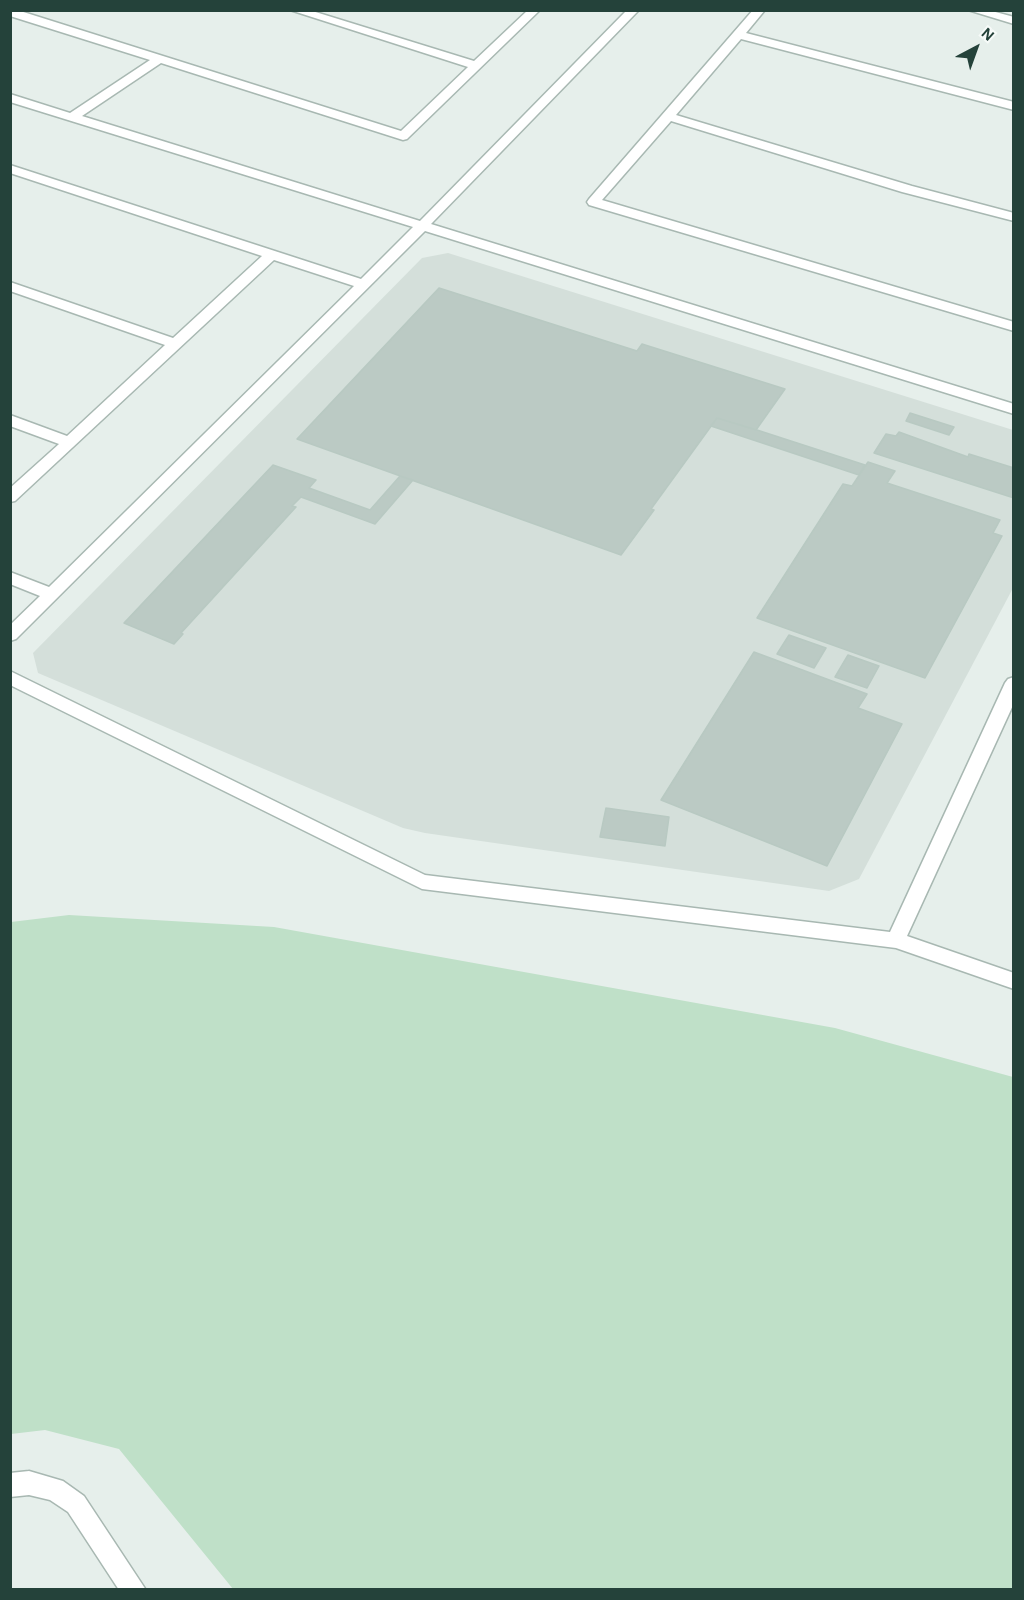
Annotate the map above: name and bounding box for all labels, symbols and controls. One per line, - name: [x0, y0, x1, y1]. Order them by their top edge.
- north arrow: [946, 18, 1006, 78]
- text: N: [978, 25, 997, 44]

